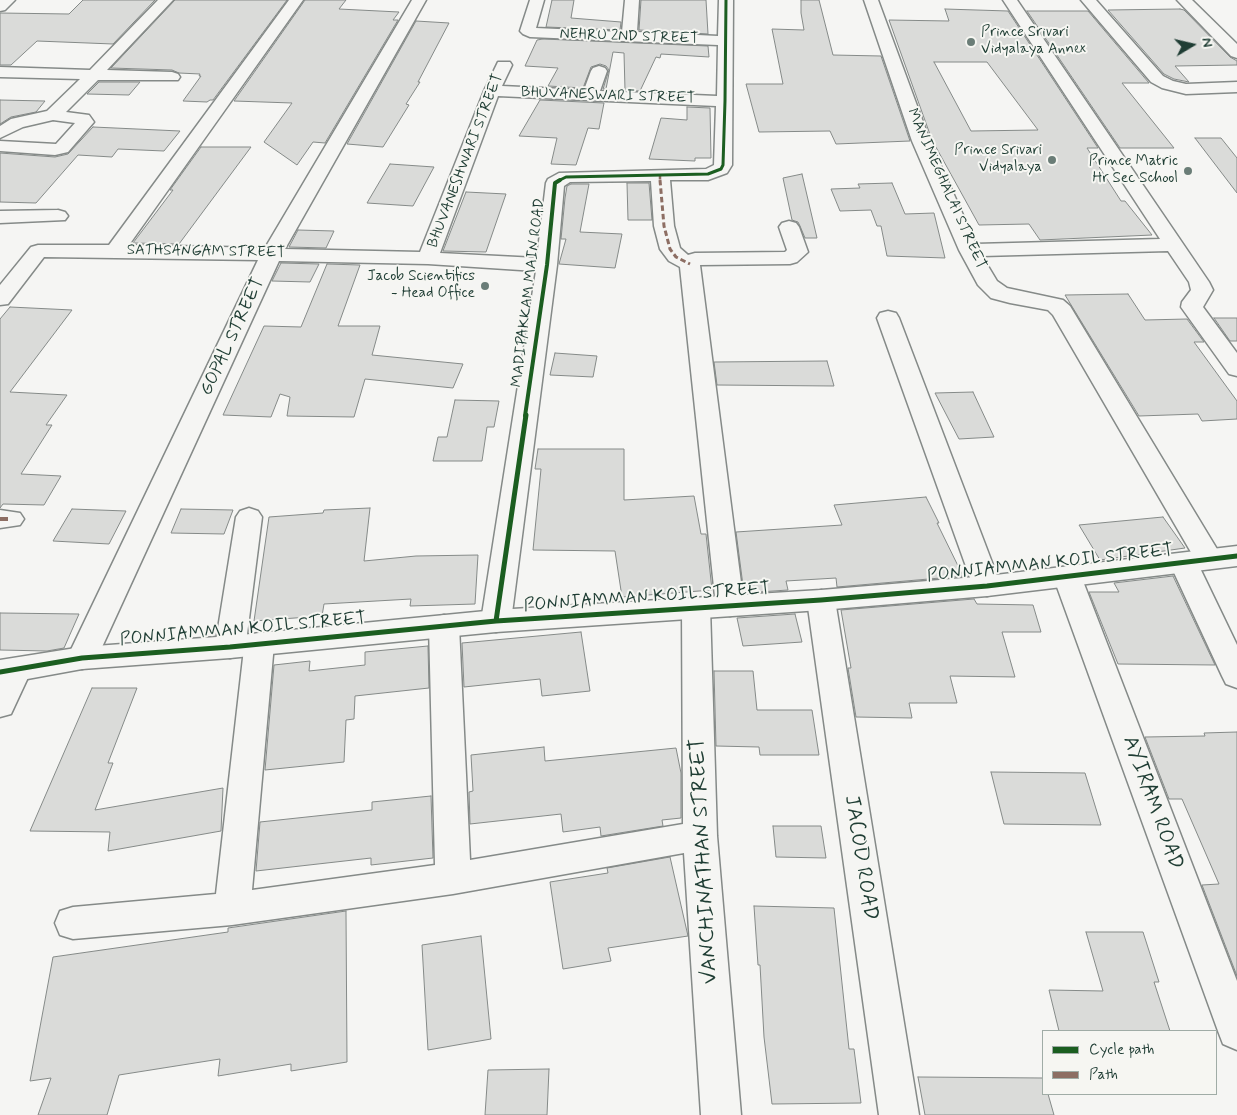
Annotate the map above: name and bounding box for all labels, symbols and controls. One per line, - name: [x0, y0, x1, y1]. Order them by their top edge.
- north arrow: [1167, 20, 1217, 70]
- place label: Prince Srivari Vidyalaya Annex: [981, 24, 1086, 59]
- street label: NEHRU 2ND STREET: [559, 26, 699, 48]
- marker: Prince Srivari Vidyalaya Annex: [965, 36, 977, 48]
- text: N: [1197, 37, 1216, 49]
- street label: BHUVANESHWARI STREET: [424, 71, 508, 251]
- street label: BHUVANESWARI STREET: [521, 84, 695, 108]
- street label: MANIMEGHALAI STREET: [902, 106, 990, 272]
- place label: Prince Srivari Vidyalaya: [954, 142, 1042, 177]
- place label: Prince Matric Hr Sec School: [1089, 153, 1178, 188]
- marker: Prince Srivari Vidyalaya: [1046, 154, 1058, 166]
- marker: Prince Matric Hr Sec School: [1182, 165, 1194, 177]
- street label: MADIPAKKAM MAIN ROAD: [508, 197, 550, 389]
- street label: SATHSANGAM STREET: [127, 242, 285, 262]
- place label: Jacob Scientifics - Head Office: [367, 268, 475, 303]
- street label: GOPAL STREET: [196, 275, 270, 399]
- marker: Jacob Scientifics - Head Office: [479, 280, 491, 292]
- street label: PONNIAMMAN KOIL STREET: [926, 540, 1174, 588]
- street label: PONNIAMMAN KOIL STREET: [523, 579, 771, 617]
- street label: PONNIAMMAN KOIL STREET: [119, 608, 367, 652]
- street label: AYIRAM ROAD: [1116, 733, 1188, 873]
- street label: VANCHINATHAN STREET: [686, 737, 724, 985]
- street label: JACOD ROAD: [838, 794, 882, 922]
- legend: [1042, 1030, 1217, 1095]
- text: Cycle path: [1089, 1040, 1154, 1060]
- text: Path: [1089, 1065, 1118, 1085]

